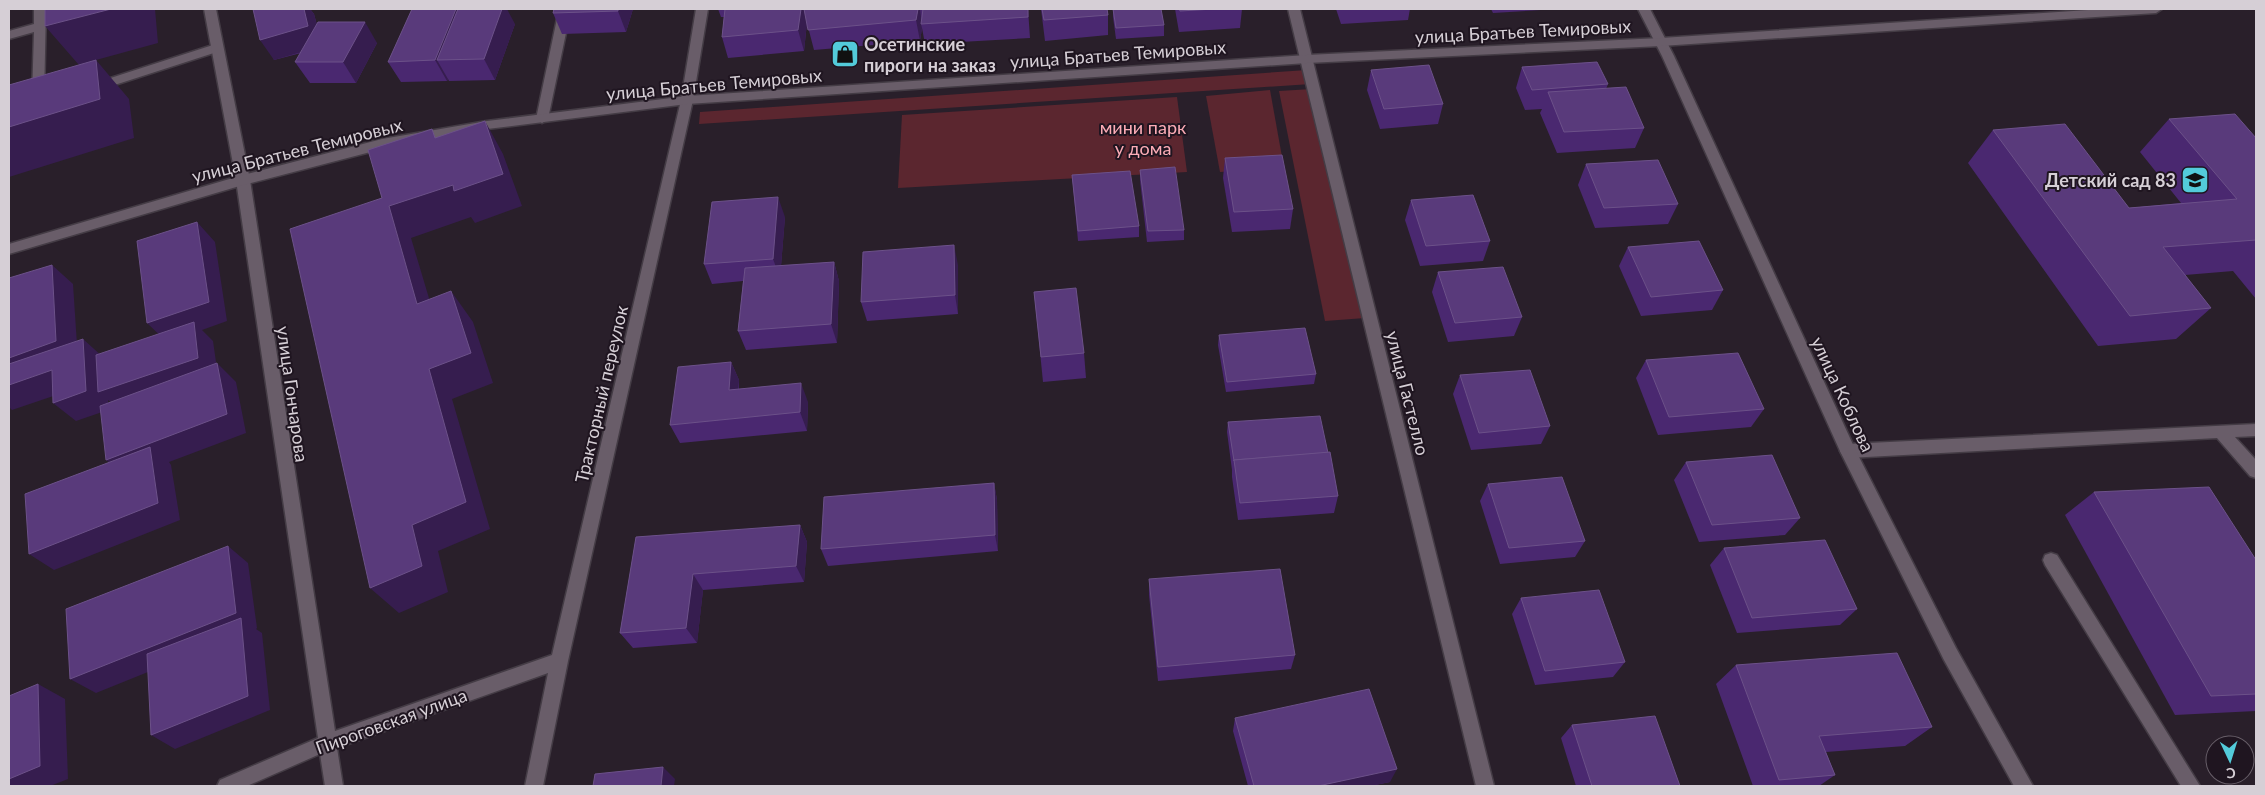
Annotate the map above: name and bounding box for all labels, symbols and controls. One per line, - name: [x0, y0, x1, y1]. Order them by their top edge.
- street label: улица Братьев Темировых: [1414, 14, 1632, 48]
- place label: Осетинские пироги на заказ: [864, 33, 996, 76]
- street label: улица Братьев Темировых: [1009, 35, 1227, 73]
- shop icon: Осетинские пироги на заказ: [830, 39, 860, 69]
- street label: улица Братьев Темировых: [605, 64, 823, 104]
- street label: улица Братьев Темировых: [189, 113, 405, 187]
- park label: мини парк у дома: [1100, 116, 1187, 159]
- school or university icon: Детский сад 83: [2180, 165, 2210, 195]
- place label: Детский сад 83: [2045, 169, 2176, 191]
- street label: Тракторный переулок: [570, 302, 632, 485]
- street label: улица Гончарова: [273, 325, 313, 463]
- street label: улица Гастелло: [1382, 328, 1434, 458]
- street label: улица Коблова: [1807, 333, 1879, 455]
- street label: Пироговская улица: [312, 683, 470, 759]
- north arrow: [2205, 735, 2255, 785]
- text: С: [2225, 765, 2236, 782]

